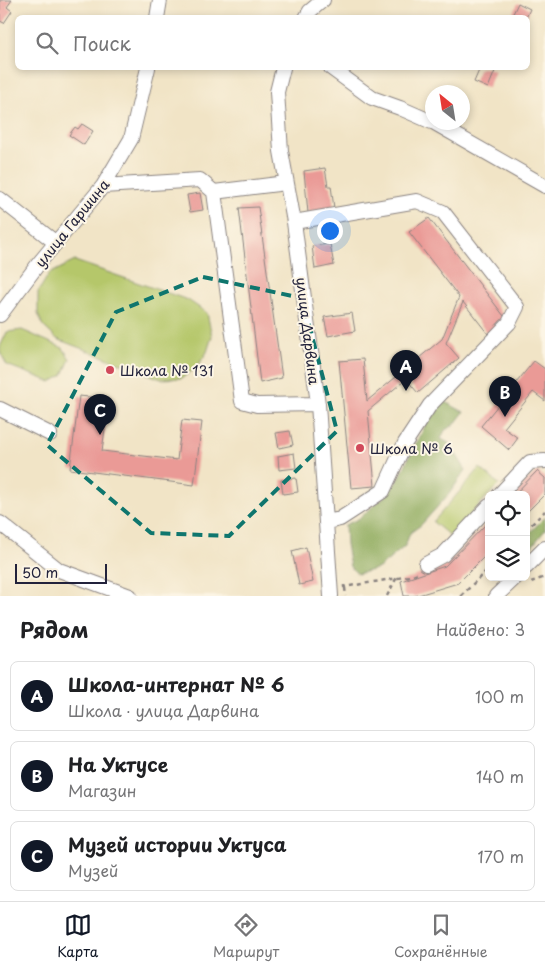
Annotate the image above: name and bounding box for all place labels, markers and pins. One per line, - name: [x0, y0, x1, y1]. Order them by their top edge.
- pin: A: [390, 350, 422, 391]
- place label: Школа № 131: [120, 360, 213, 381]
- marker: Школа № 131: [104, 364, 116, 376]
- pin: B: [489, 376, 521, 417]
- pin: C: [84, 394, 116, 435]
- place label: Школа № 6: [370, 438, 453, 459]
- marker: Школа № 6: [354, 442, 366, 454]

